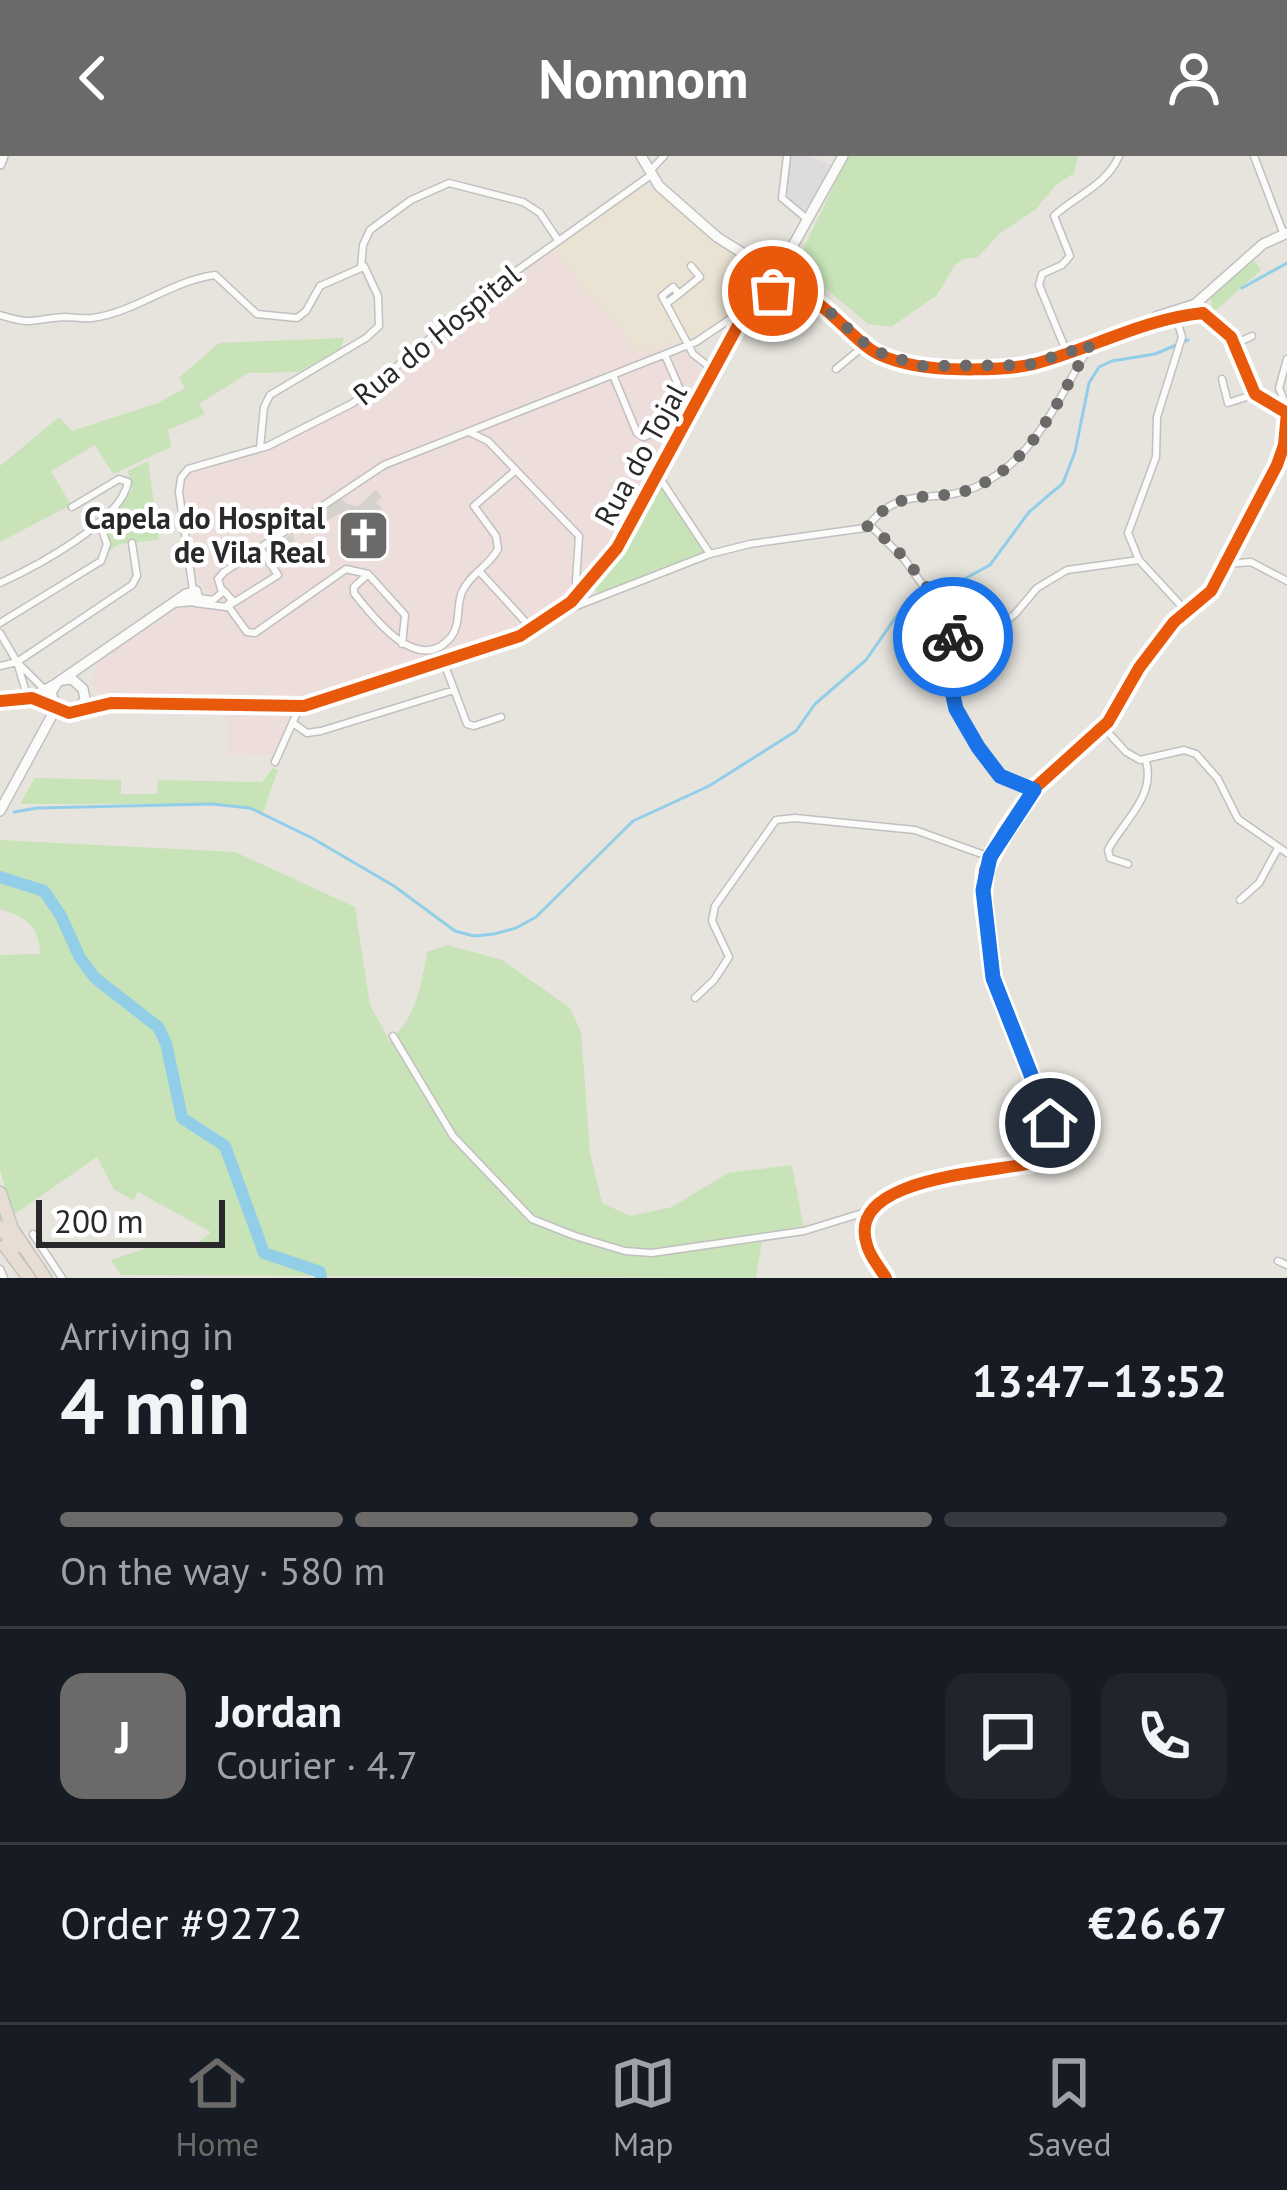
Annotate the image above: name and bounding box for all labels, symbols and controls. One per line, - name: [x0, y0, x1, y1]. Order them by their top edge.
- text: Nomnom: [539, 43, 748, 113]
- icon: back: [60, 45, 126, 111]
- icon: person: [1161, 45, 1227, 111]
- pin: [722, 240, 824, 342]
- street label: Rua do Hospital: [345, 254, 528, 413]
- icon: bag: [740, 258, 806, 324]
- street label: Rua do Tojal: [585, 376, 695, 532]
- place label: Capela do Hospital de Vila Real: [84, 498, 325, 571]
- church icon: Capela do Hospital de Vila Real: [336, 508, 392, 564]
- courier: [893, 577, 1013, 697]
- icon: bike: [920, 604, 986, 670]
- pin: [999, 1072, 1101, 1174]
- icon: home: [1017, 1090, 1083, 1156]
- scale bar: [36, 1194, 225, 1247]
- text: 200 m: [54, 1199, 144, 1242]
- text: Arriving in: [60, 1310, 234, 1361]
- text: 13:47–13:52: [972, 1351, 1227, 1409]
- text: 4 min: [60, 1355, 250, 1456]
- text: On the way · 580 m: [60, 1545, 385, 1596]
- button: chat: [945, 1673, 1071, 1799]
- button: phone: [1101, 1673, 1227, 1799]
- text: Jordan: [216, 1681, 342, 1739]
- text: J: [115, 1707, 131, 1765]
- text: Courier · 4.7: [216, 1739, 418, 1790]
- text: Order #9272: [60, 1893, 303, 1951]
- text: €26.67: [1088, 1893, 1227, 1951]
- tab: Home: [176, 2050, 259, 2165]
- tab: Map: [610, 2050, 676, 2165]
- tab: Saved: [1027, 2050, 1111, 2165]

